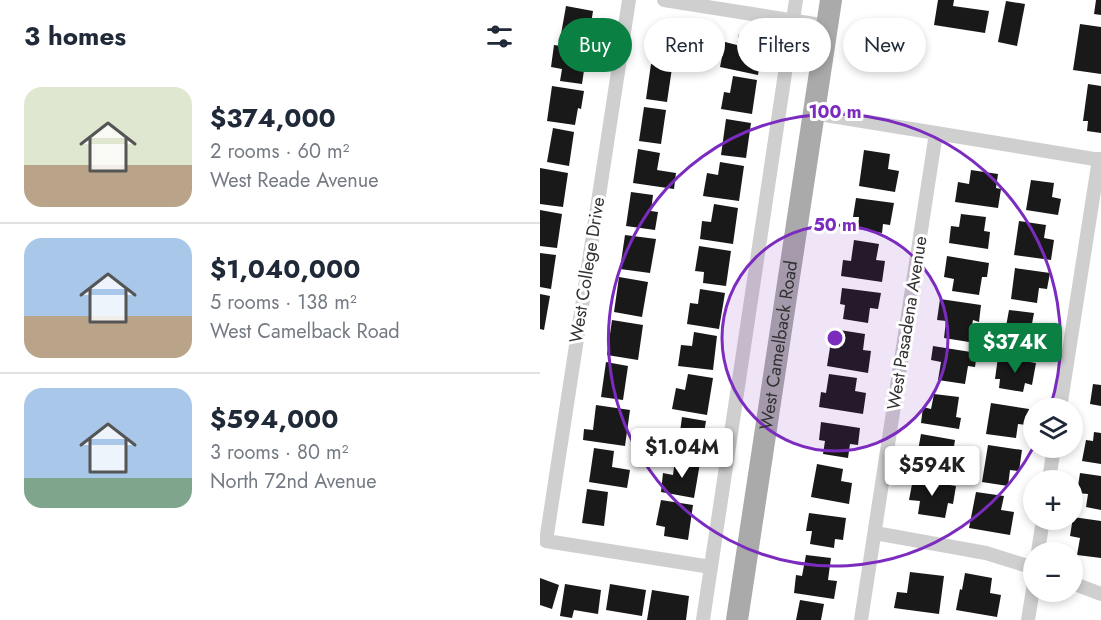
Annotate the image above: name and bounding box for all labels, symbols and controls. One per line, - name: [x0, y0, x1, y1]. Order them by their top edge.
- text: 3 homes: [24, 17, 126, 55]
- chip: Buy: [558, 18, 632, 72]
- chip: Rent: [644, 18, 725, 72]
- chip: Filters: [737, 18, 831, 72]
- chip: New: [843, 18, 926, 72]
- icon: filters: [483, 20, 516, 53]
- text: $374,000: [210, 99, 336, 137]
- text: 100 m: [808, 99, 862, 125]
- icon: home: [72, 111, 144, 183]
- text: 2 rooms · 60 m²: [210, 137, 349, 166]
- text: West Reade Avenue: [210, 166, 378, 195]
- street label: West College Drive: [563, 195, 611, 345]
- text: 50 m: [813, 212, 857, 238]
- street label: West Pasadena Avenue: [880, 234, 934, 412]
- text: $1,040,000: [210, 250, 360, 288]
- street label: West Camelback Road: [753, 259, 804, 432]
- icon: home: [72, 262, 144, 334]
- text: 5 rooms · 138 m²: [210, 288, 357, 317]
- text: West Camelback Road: [210, 317, 400, 346]
- pin: $374K: [973, 323, 1057, 374]
- centre of rings: [825, 328, 845, 348]
- text: $374K: [983, 328, 1047, 357]
- map controls: [1023, 398, 1083, 602]
- button: layers: [1023, 398, 1083, 458]
- text: $594,000: [210, 400, 339, 438]
- icon: home: [72, 412, 144, 484]
- pin: $1.04M: [633, 428, 731, 479]
- text: $1.04M: [645, 433, 719, 462]
- text: 3 rooms · 80 m²: [210, 438, 348, 467]
- pin: $594K: [890, 446, 974, 497]
- text: $594K: [899, 451, 965, 480]
- text: North 72nd Avenue: [210, 467, 377, 496]
- button: +: [1023, 470, 1083, 530]
- button: −: [1023, 542, 1083, 602]

